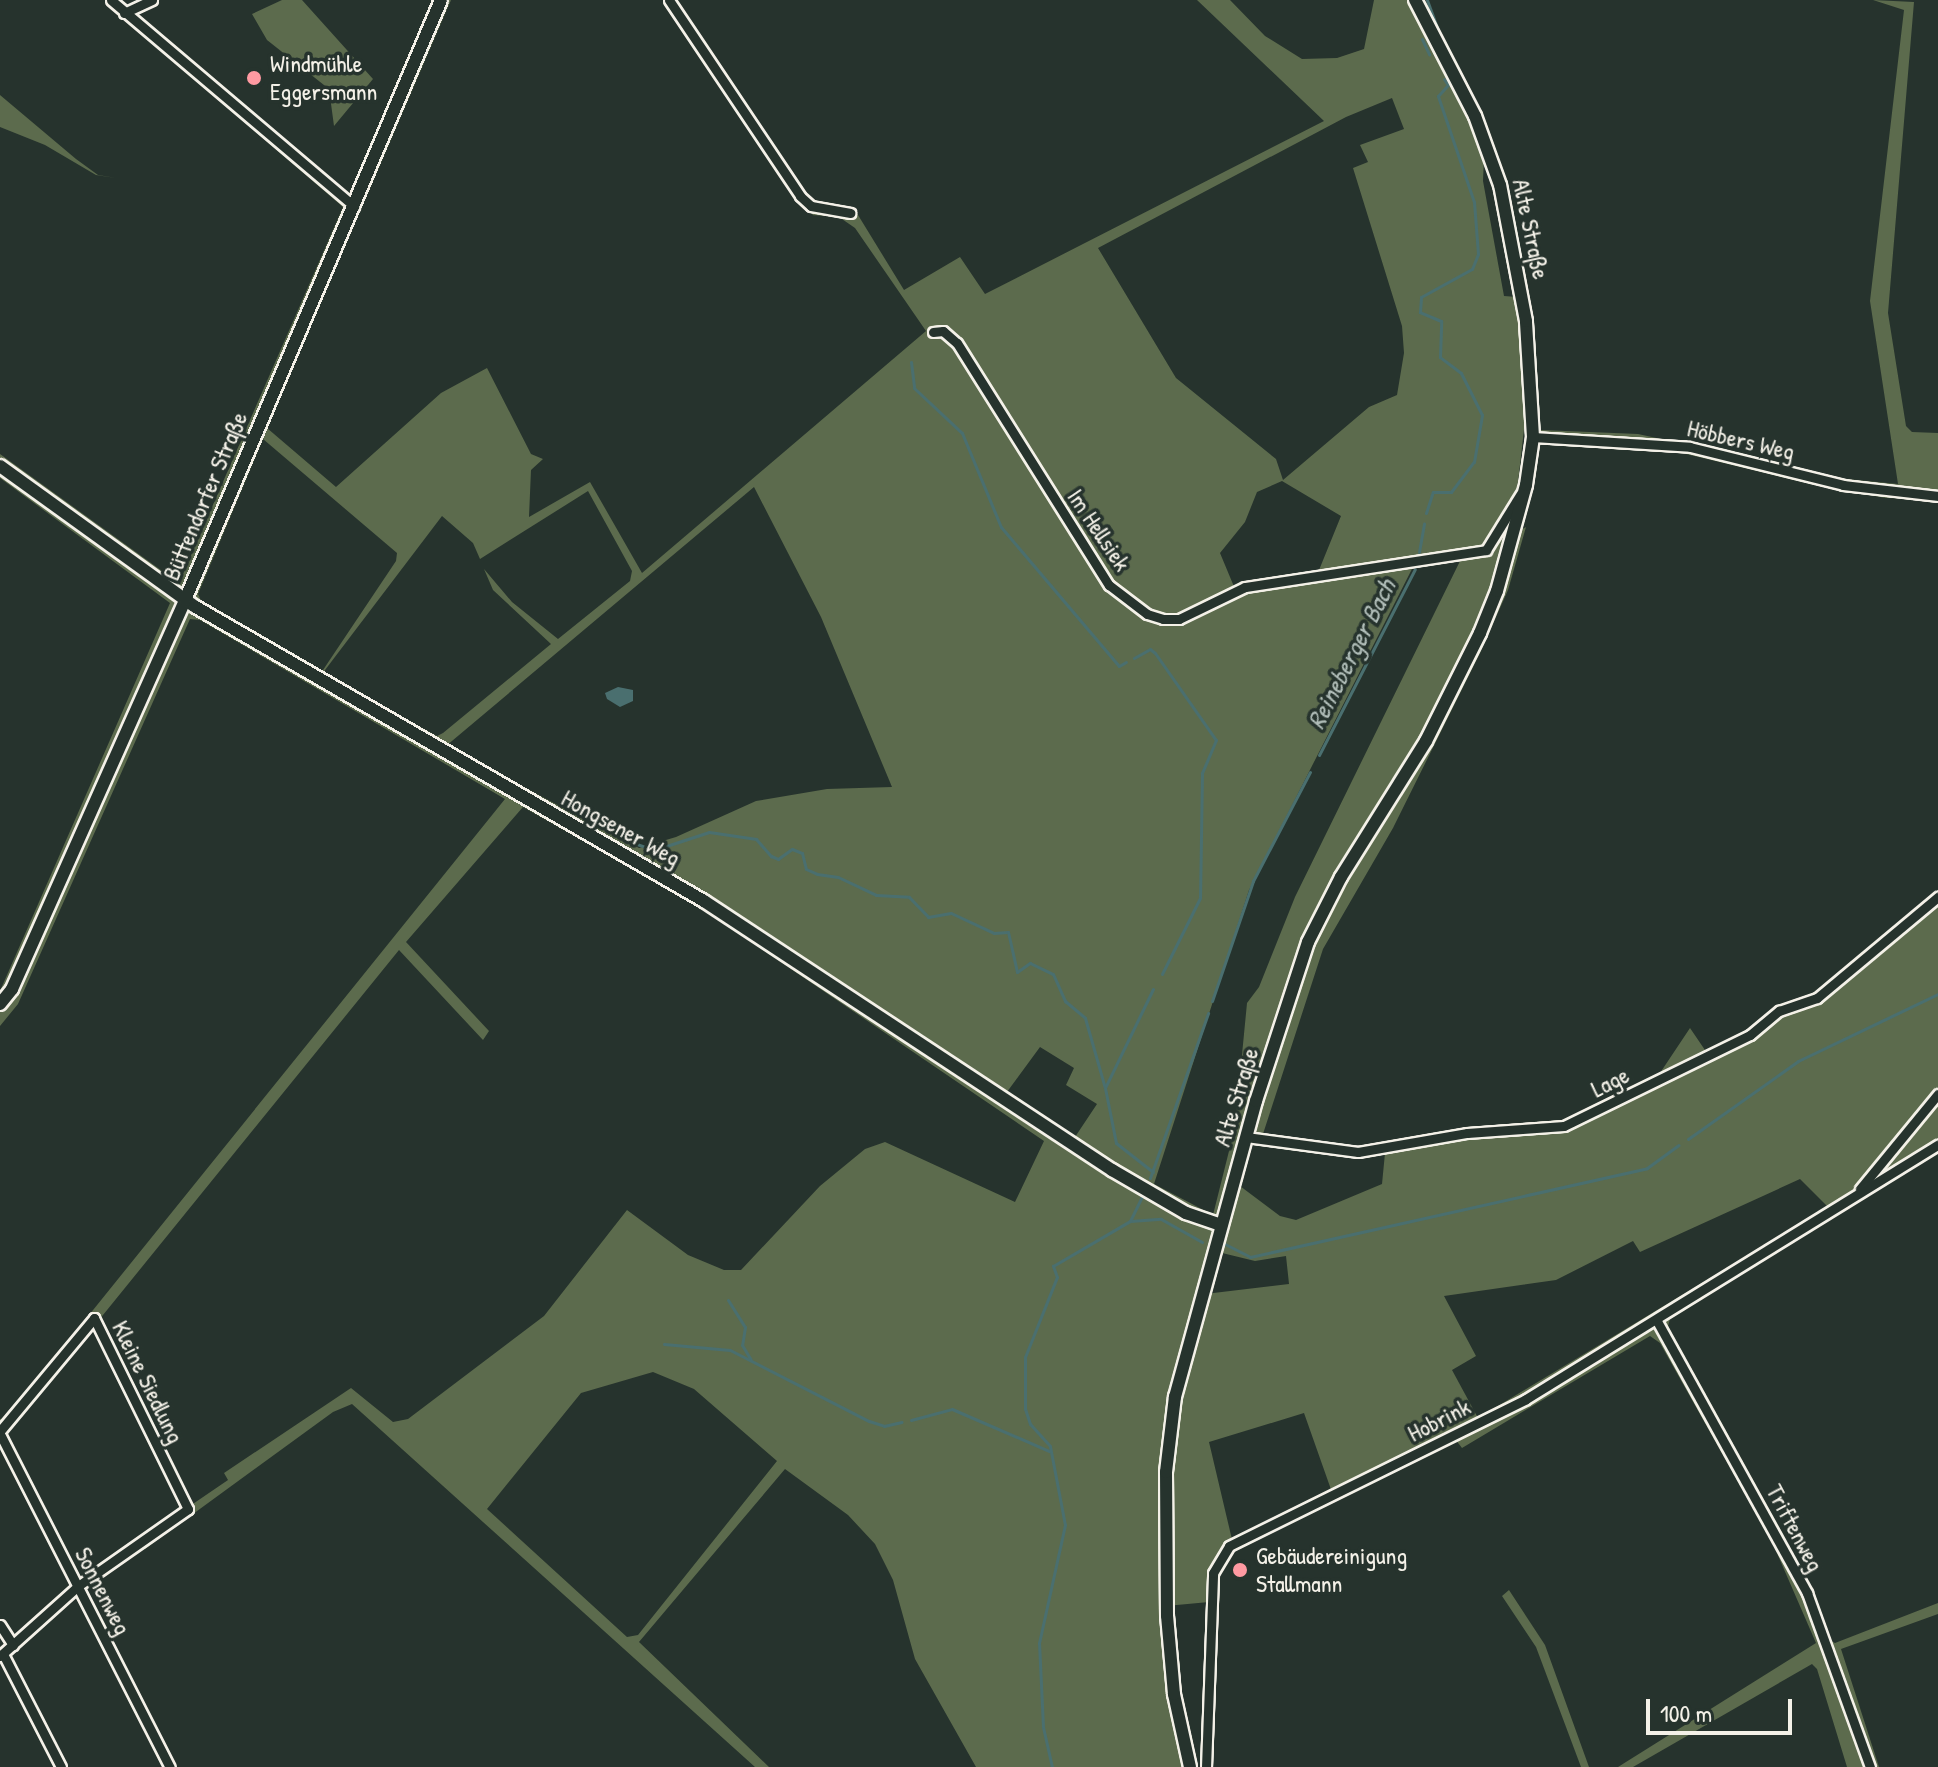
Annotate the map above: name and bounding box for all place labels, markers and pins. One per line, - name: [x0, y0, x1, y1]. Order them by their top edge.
- place label: Windmühle Eggersmann: [270, 50, 377, 106]
- marker: Windmühle Eggersmann: [245, 69, 263, 87]
- place label: Gebäudereinigung Stallmann: [1256, 1542, 1407, 1598]
- marker: Gebäudereinigung Stallmann: [1231, 1561, 1249, 1579]

